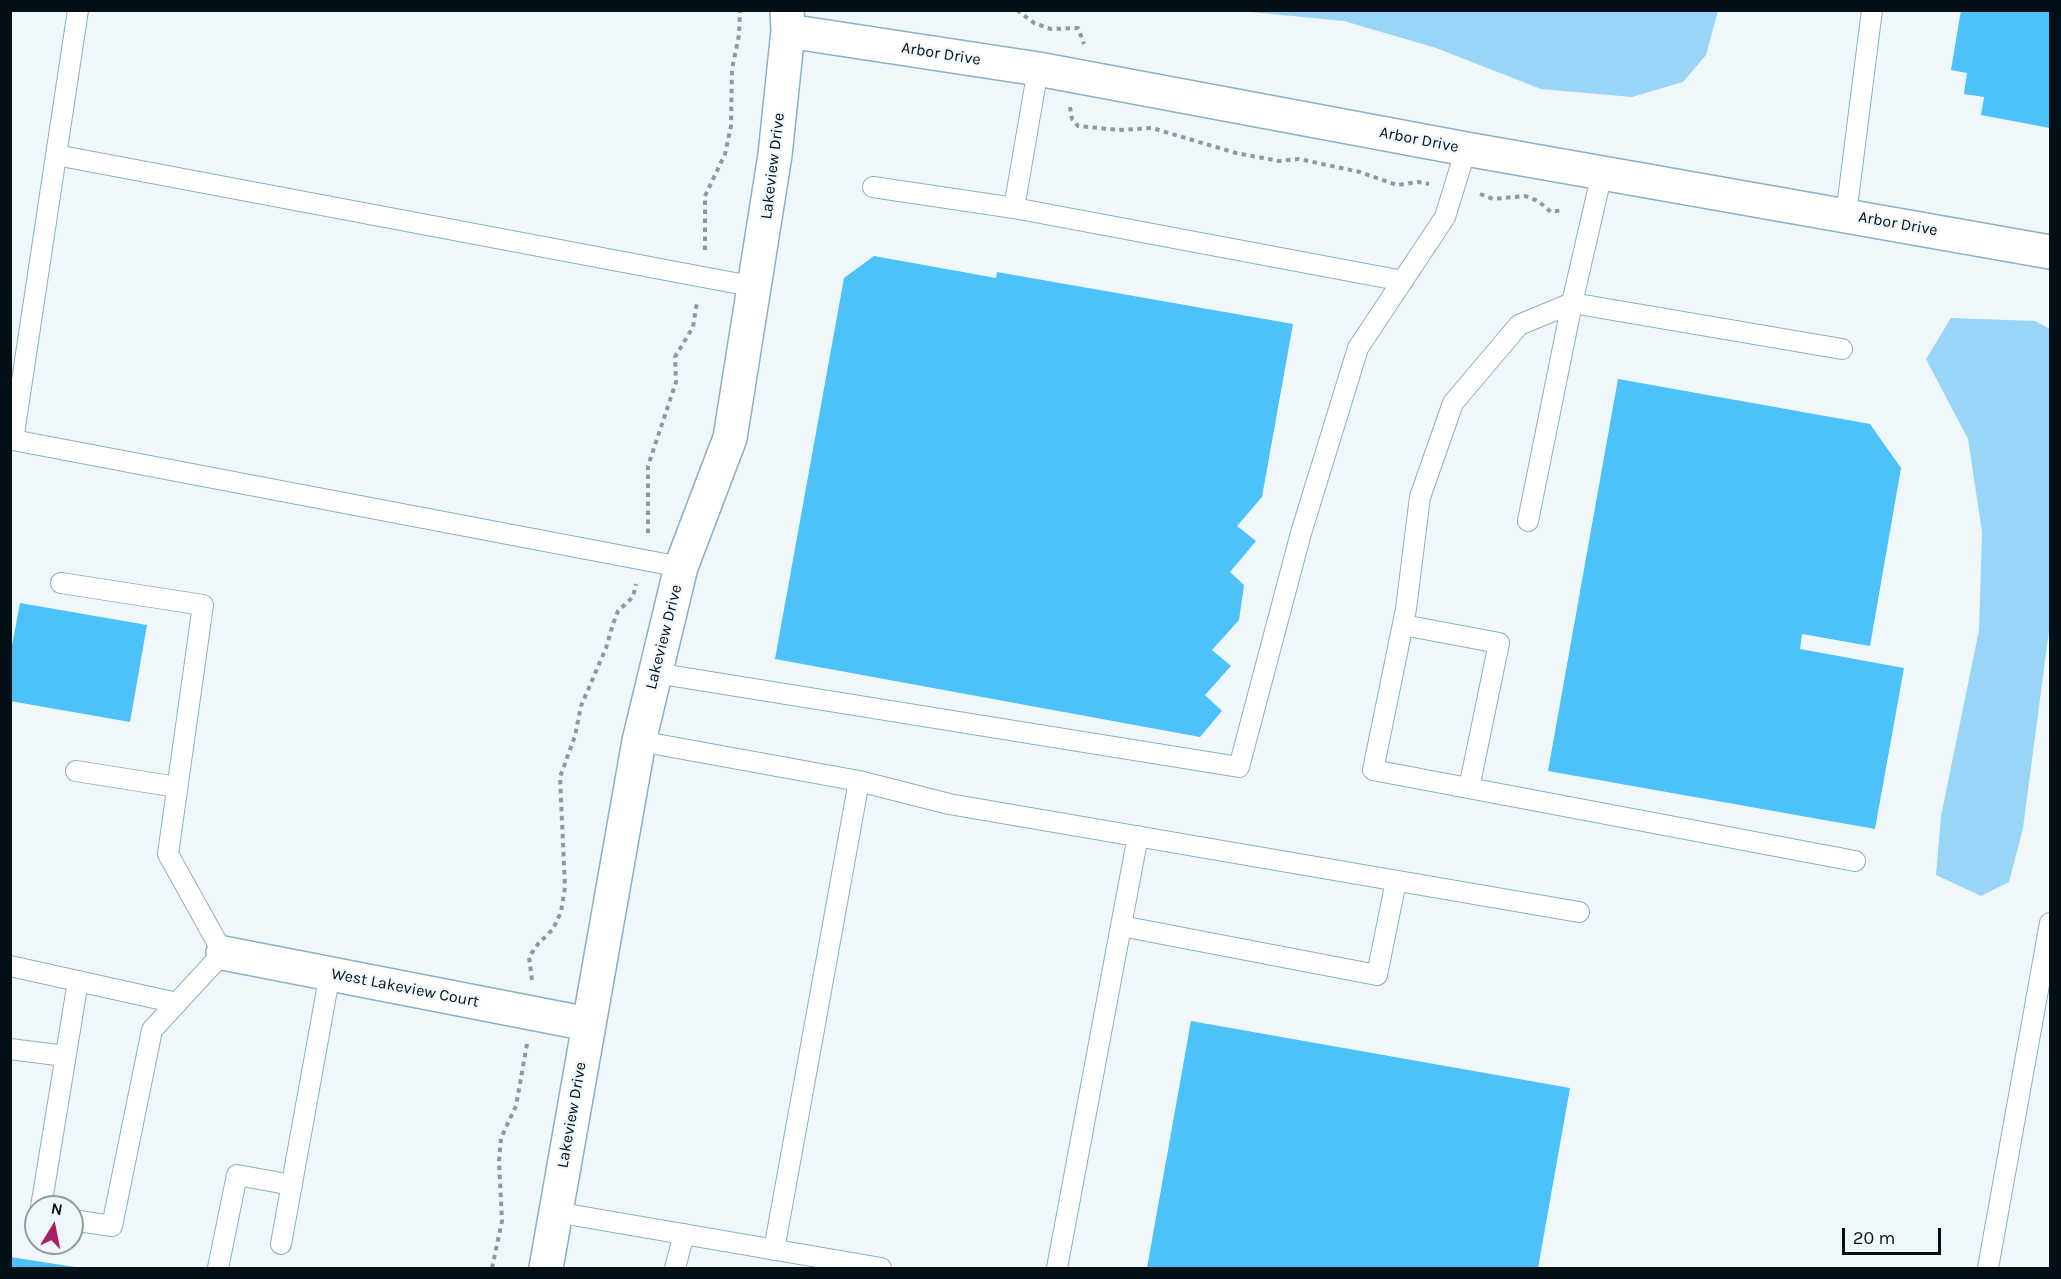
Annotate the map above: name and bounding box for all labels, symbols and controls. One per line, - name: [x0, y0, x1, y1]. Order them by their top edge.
- street label: Arbor Drive: [900, 38, 982, 70]
- street label: Lakeview Drive: [757, 112, 789, 220]
- street label: Arbor Drive: [1378, 123, 1460, 157]
- street label: Arbor Drive: [1857, 208, 1939, 240]
- street label: Lakeview Drive: [642, 583, 686, 691]
- street label: West Lakeview Court: [329, 964, 481, 1012]
- street label: Lakeview Drive: [553, 1060, 591, 1170]
- north arrow: [24, 1195, 84, 1255]
- text: N: [50, 1198, 64, 1219]
- scale bar: [1845, 1216, 1944, 1254]
- text: 20 m: [1853, 1227, 1895, 1249]

